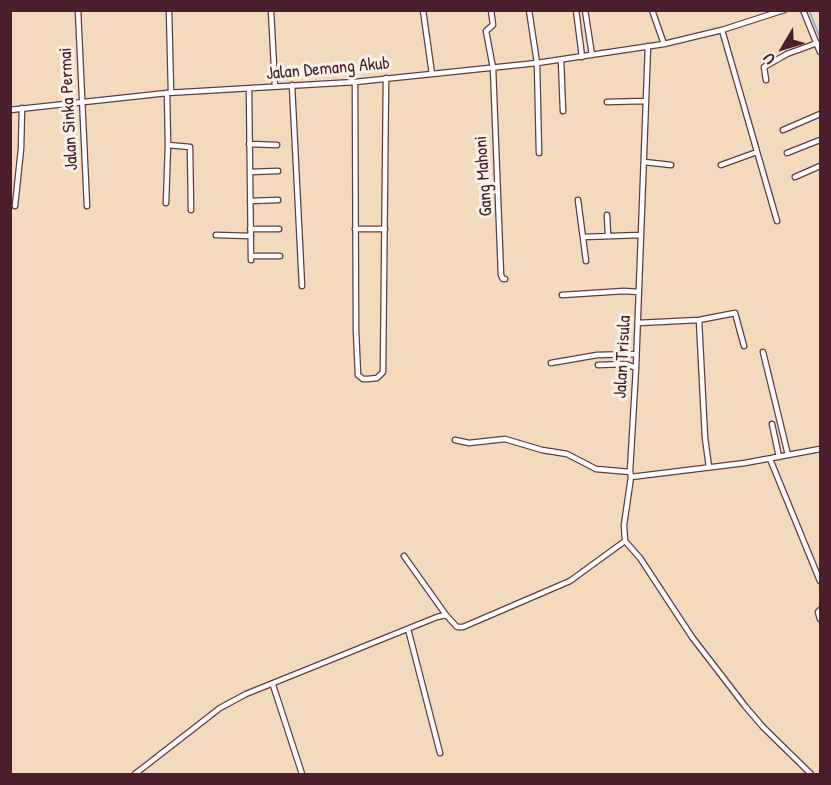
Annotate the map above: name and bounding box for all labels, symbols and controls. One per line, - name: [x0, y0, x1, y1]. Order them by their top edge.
- north arrow: [753, 18, 813, 78]
- street label: Jalan Sinka Permai: [55, 47, 83, 171]
- text: U: [757, 49, 780, 69]
- street label: Jalan Demang Akub: [265, 53, 391, 85]
- street label: Gang Mahoni: [470, 135, 498, 217]
- street label: Jalan Trisula: [610, 315, 636, 399]

